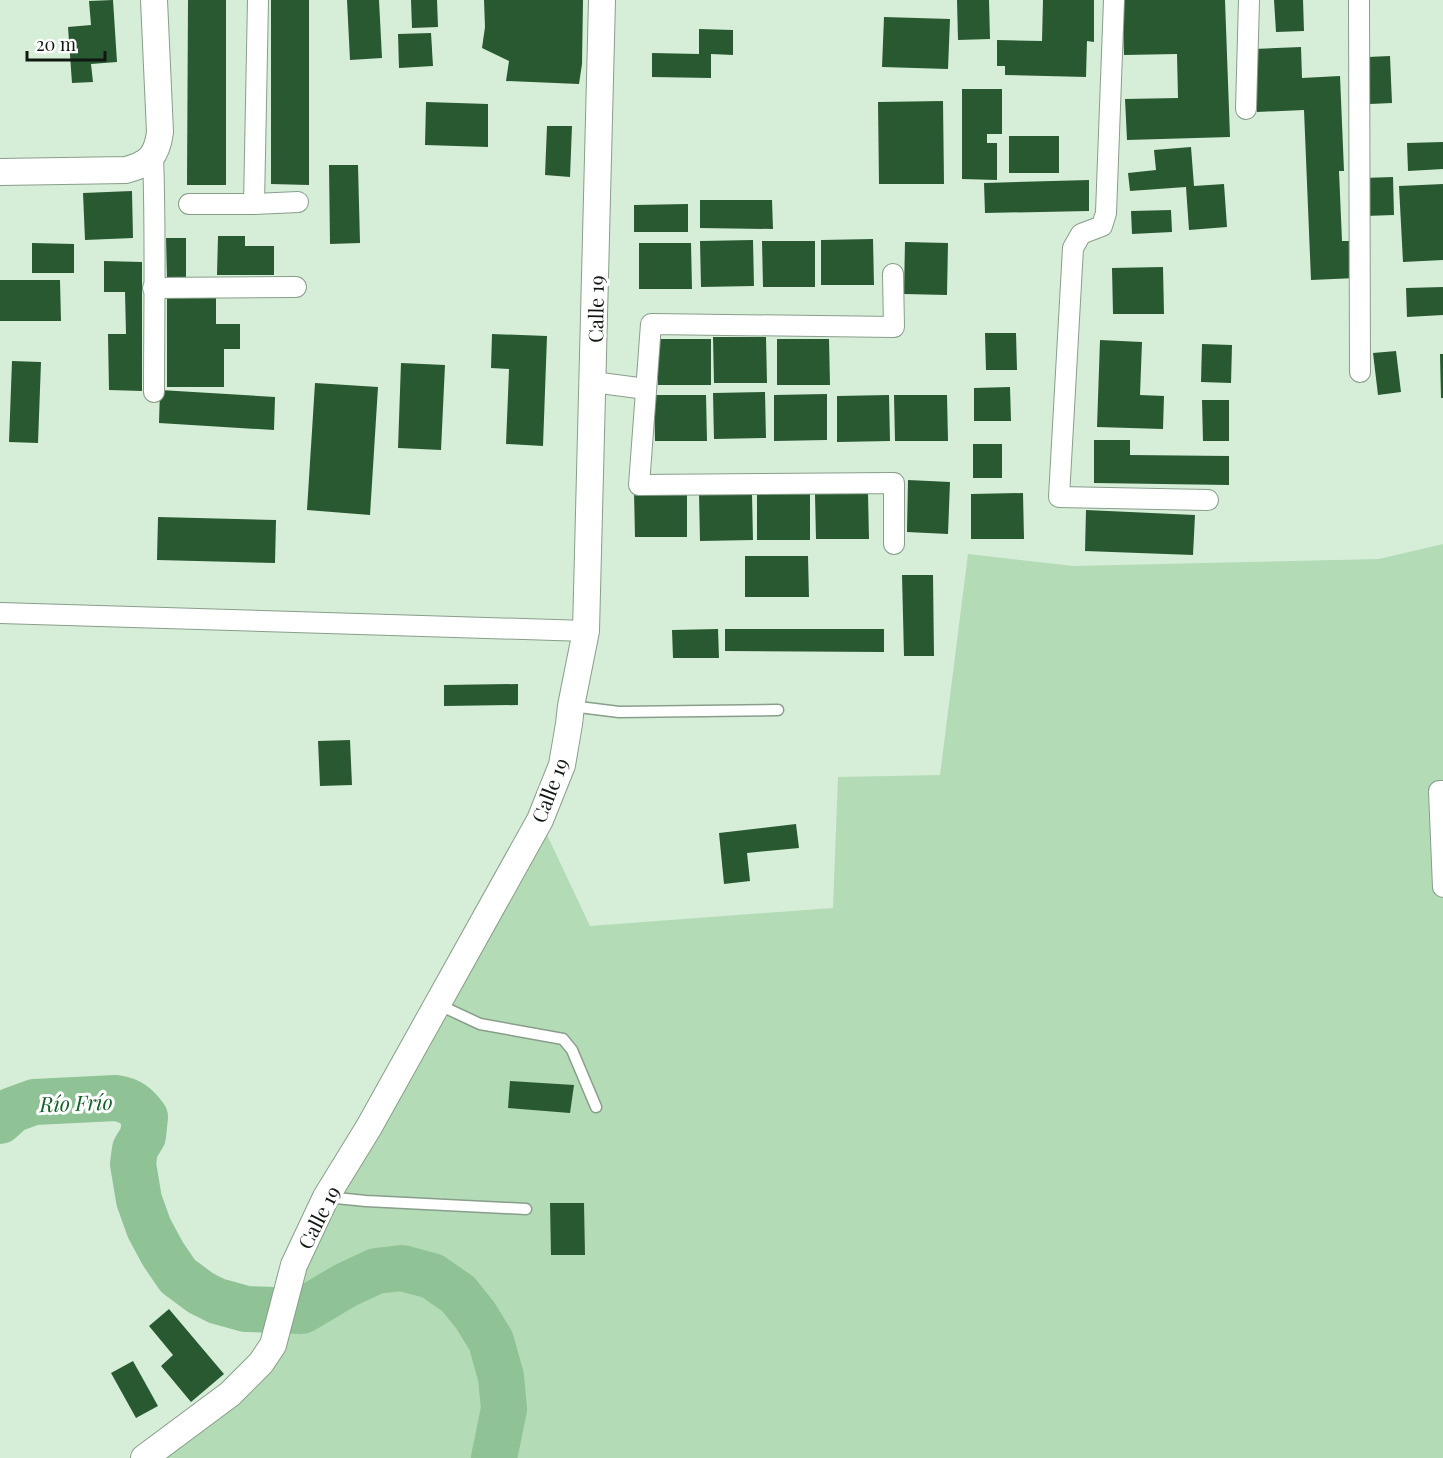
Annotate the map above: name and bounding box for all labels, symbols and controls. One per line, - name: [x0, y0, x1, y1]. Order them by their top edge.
- scale bar: [27, 24, 105, 62]
- text: 20 m: [36, 32, 76, 56]
- street label: Calle 19: [581, 275, 609, 343]
- street label: Calle 19: [524, 754, 574, 826]
- water label: Río Frío: [38, 1087, 113, 1117]
- street label: Calle 19: [291, 1181, 345, 1253]

